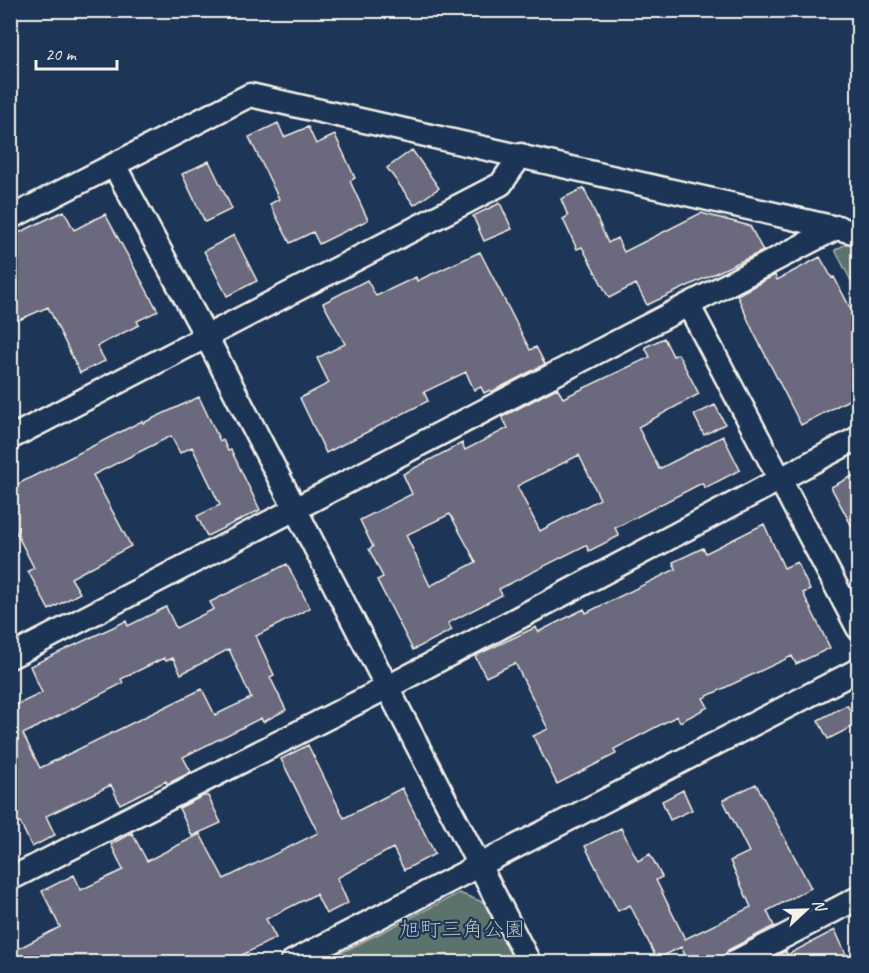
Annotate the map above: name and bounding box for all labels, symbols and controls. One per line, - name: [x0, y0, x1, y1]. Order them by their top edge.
- scale bar: [36, 33, 117, 71]
- text: 20 m: [45, 43, 78, 65]
- north arrow: [776, 880, 836, 940]
- text: N: [808, 896, 831, 916]
- park label: 旭町三角公園: [399, 916, 525, 942]

